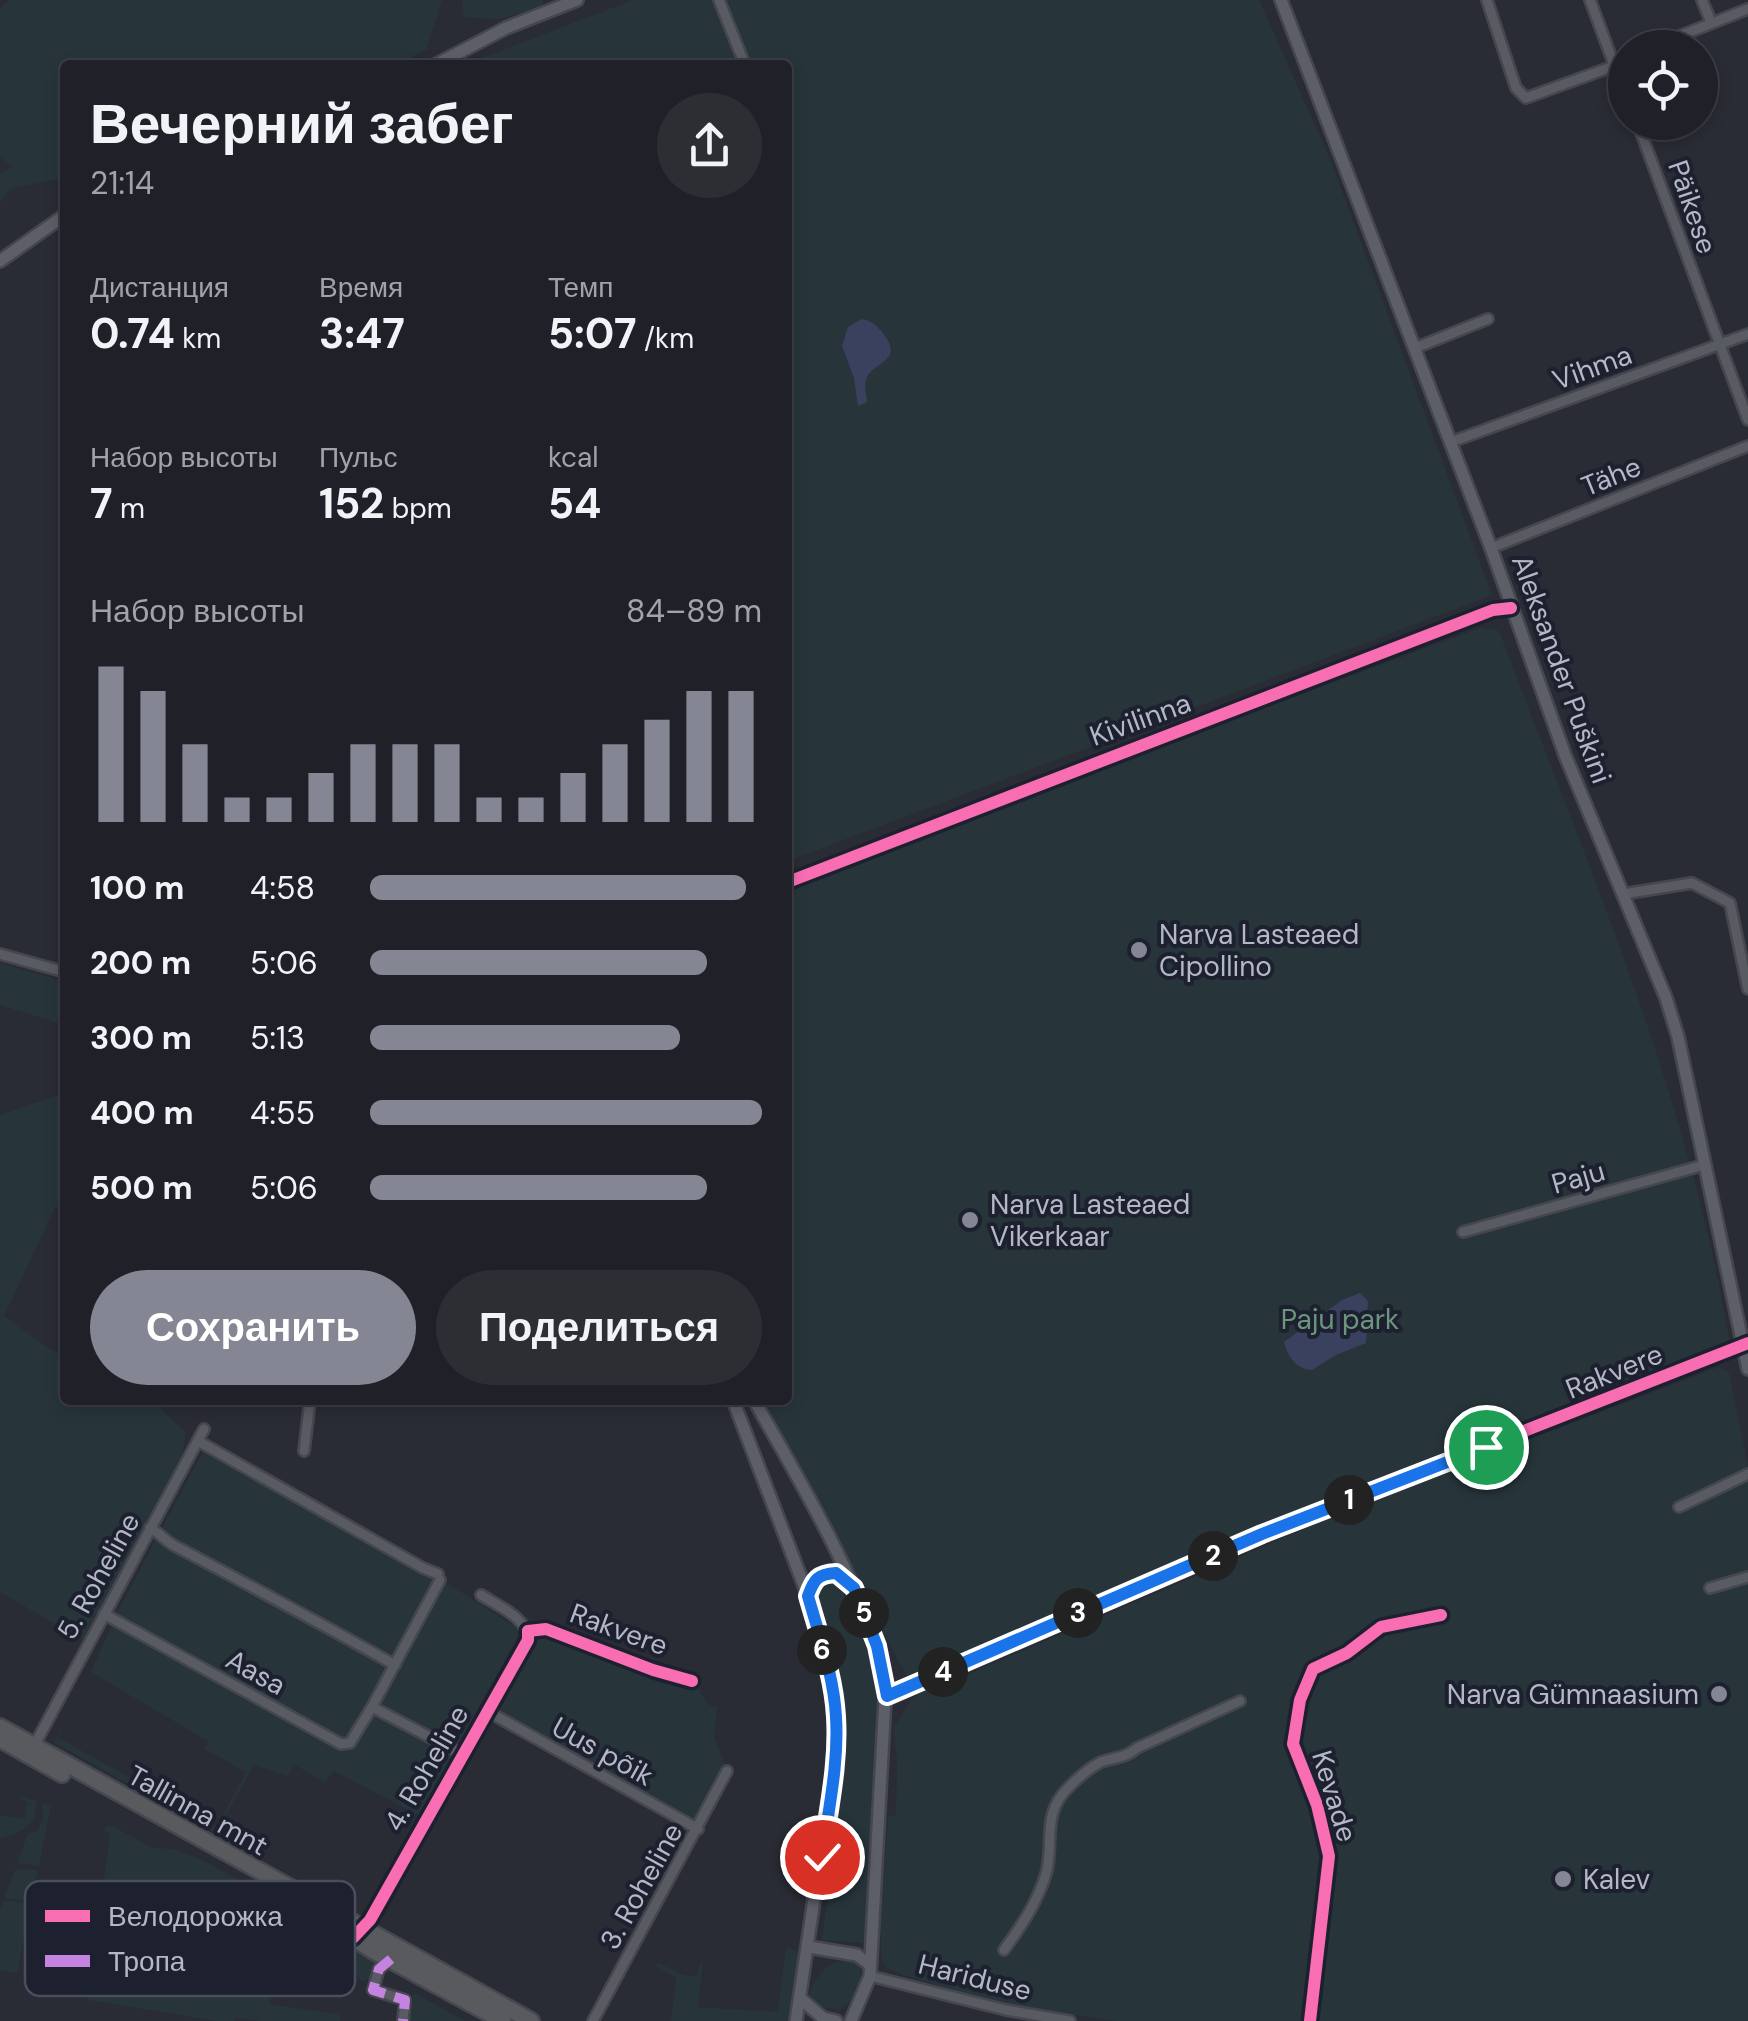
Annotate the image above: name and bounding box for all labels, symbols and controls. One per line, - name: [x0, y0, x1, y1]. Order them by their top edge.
- map controls: [1608, 30, 1718, 140]
- button: locate: [1608, 30, 1718, 140]
- text: Вечерний забег: [90, 88, 514, 160]
- button: share: [657, 93, 762, 198]
- street label: Päikese: [1659, 156, 1726, 259]
- text: 21:14: [90, 162, 154, 204]
- text: Дистанция: [90, 269, 229, 306]
- text: Время: [319, 269, 403, 306]
- text: Темп: [548, 269, 614, 306]
- text: 0.74: [90, 306, 175, 361]
- text: 3:47: [319, 306, 405, 361]
- text: 5:07: [548, 306, 637, 361]
- text: km: [175, 320, 221, 357]
- text: /km: [637, 320, 694, 357]
- street label: Vihma: [1547, 336, 1637, 399]
- text: Набор высоты: [90, 439, 278, 476]
- text: Пульс: [319, 439, 397, 476]
- text: kcal: [548, 439, 599, 476]
- street label: Tähe: [1576, 448, 1646, 505]
- text: 7: [90, 476, 113, 531]
- text: 152: [319, 476, 384, 531]
- text: 54: [548, 476, 601, 531]
- text: m: [113, 490, 145, 527]
- text: bpm: [384, 490, 452, 527]
- street label: Aleksander Puškini: [1503, 550, 1620, 789]
- text: Набор высоты: [90, 590, 304, 632]
- text: 84–89 m: [626, 590, 762, 632]
- street label: Kivilinna: [1085, 684, 1196, 755]
- text: 100 m: [90, 867, 184, 909]
- text: 4:58: [250, 867, 315, 909]
- place label: Narva Lasteaed Cipollino: [1159, 916, 1359, 985]
- marker: Narva Lasteaed Cipollino: [1128, 939, 1150, 961]
- text: 200 m: [90, 942, 191, 984]
- text: 5:06: [250, 942, 318, 984]
- text: 300 m: [90, 1017, 192, 1059]
- text: 5:13: [250, 1017, 305, 1059]
- text: 400 m: [90, 1092, 194, 1134]
- text: 4:55: [250, 1092, 315, 1134]
- street label: Paju: [1547, 1152, 1609, 1203]
- text: 500 m: [90, 1167, 193, 1209]
- text: 5:06: [250, 1167, 318, 1209]
- place label: Narva Lasteaed Vikerkaar: [990, 1186, 1190, 1255]
- marker: Narva Lasteaed Vikerkaar: [959, 1209, 981, 1231]
- button: Сохранить: [90, 1270, 416, 1385]
- button: Поделиться: [436, 1270, 762, 1385]
- park label: Paju park: [1281, 1301, 1399, 1338]
- street label: Rakvere: [1560, 1335, 1668, 1408]
- pin: [1444, 1405, 1529, 1490]
- icon: arrive: [1459, 1420, 1514, 1475]
- pin: 1: [1324, 1475, 1374, 1525]
- text: 1: [1344, 1481, 1354, 1518]
- street label: 5. Roheline: [48, 1506, 148, 1646]
- pin: 2: [1188, 1531, 1238, 1581]
- text: 2: [1205, 1537, 1221, 1574]
- pin: 5: [839, 1588, 889, 1638]
- pin: 3: [1053, 1588, 1103, 1638]
- text: 5: [855, 1594, 873, 1631]
- text: 3: [1070, 1594, 1086, 1631]
- street label: Rakvere: [565, 1595, 673, 1664]
- pin: 6: [797, 1625, 847, 1675]
- text: 6: [813, 1631, 831, 1668]
- street label: Aasa: [219, 1641, 292, 1704]
- pin: 4: [918, 1647, 968, 1697]
- text: 4: [934, 1653, 952, 1690]
- place label: Narva Gümnaasium: [1447, 1676, 1699, 1713]
- marker: Narva Gümnaasium: [1708, 1683, 1730, 1705]
- street label: 4. Roheline: [376, 1699, 477, 1838]
- street label: Uus põik: [545, 1708, 660, 1794]
- street label: Kevade: [1303, 1746, 1366, 1846]
- street label: Tallinna mnt: [121, 1757, 274, 1864]
- pin: [780, 1815, 865, 1900]
- street label: 3. Roheline: [592, 1817, 691, 1956]
- icon: check: [795, 1830, 850, 1885]
- place label: Kalev: [1583, 1861, 1651, 1898]
- marker: Kalev: [1552, 1868, 1574, 1890]
- legend: [25, 1881, 355, 1996]
- text: Велодорожка: [108, 1898, 283, 1935]
- text: Тропа: [108, 1943, 186, 1980]
- street label: Hariduse: [915, 1946, 1035, 2009]

